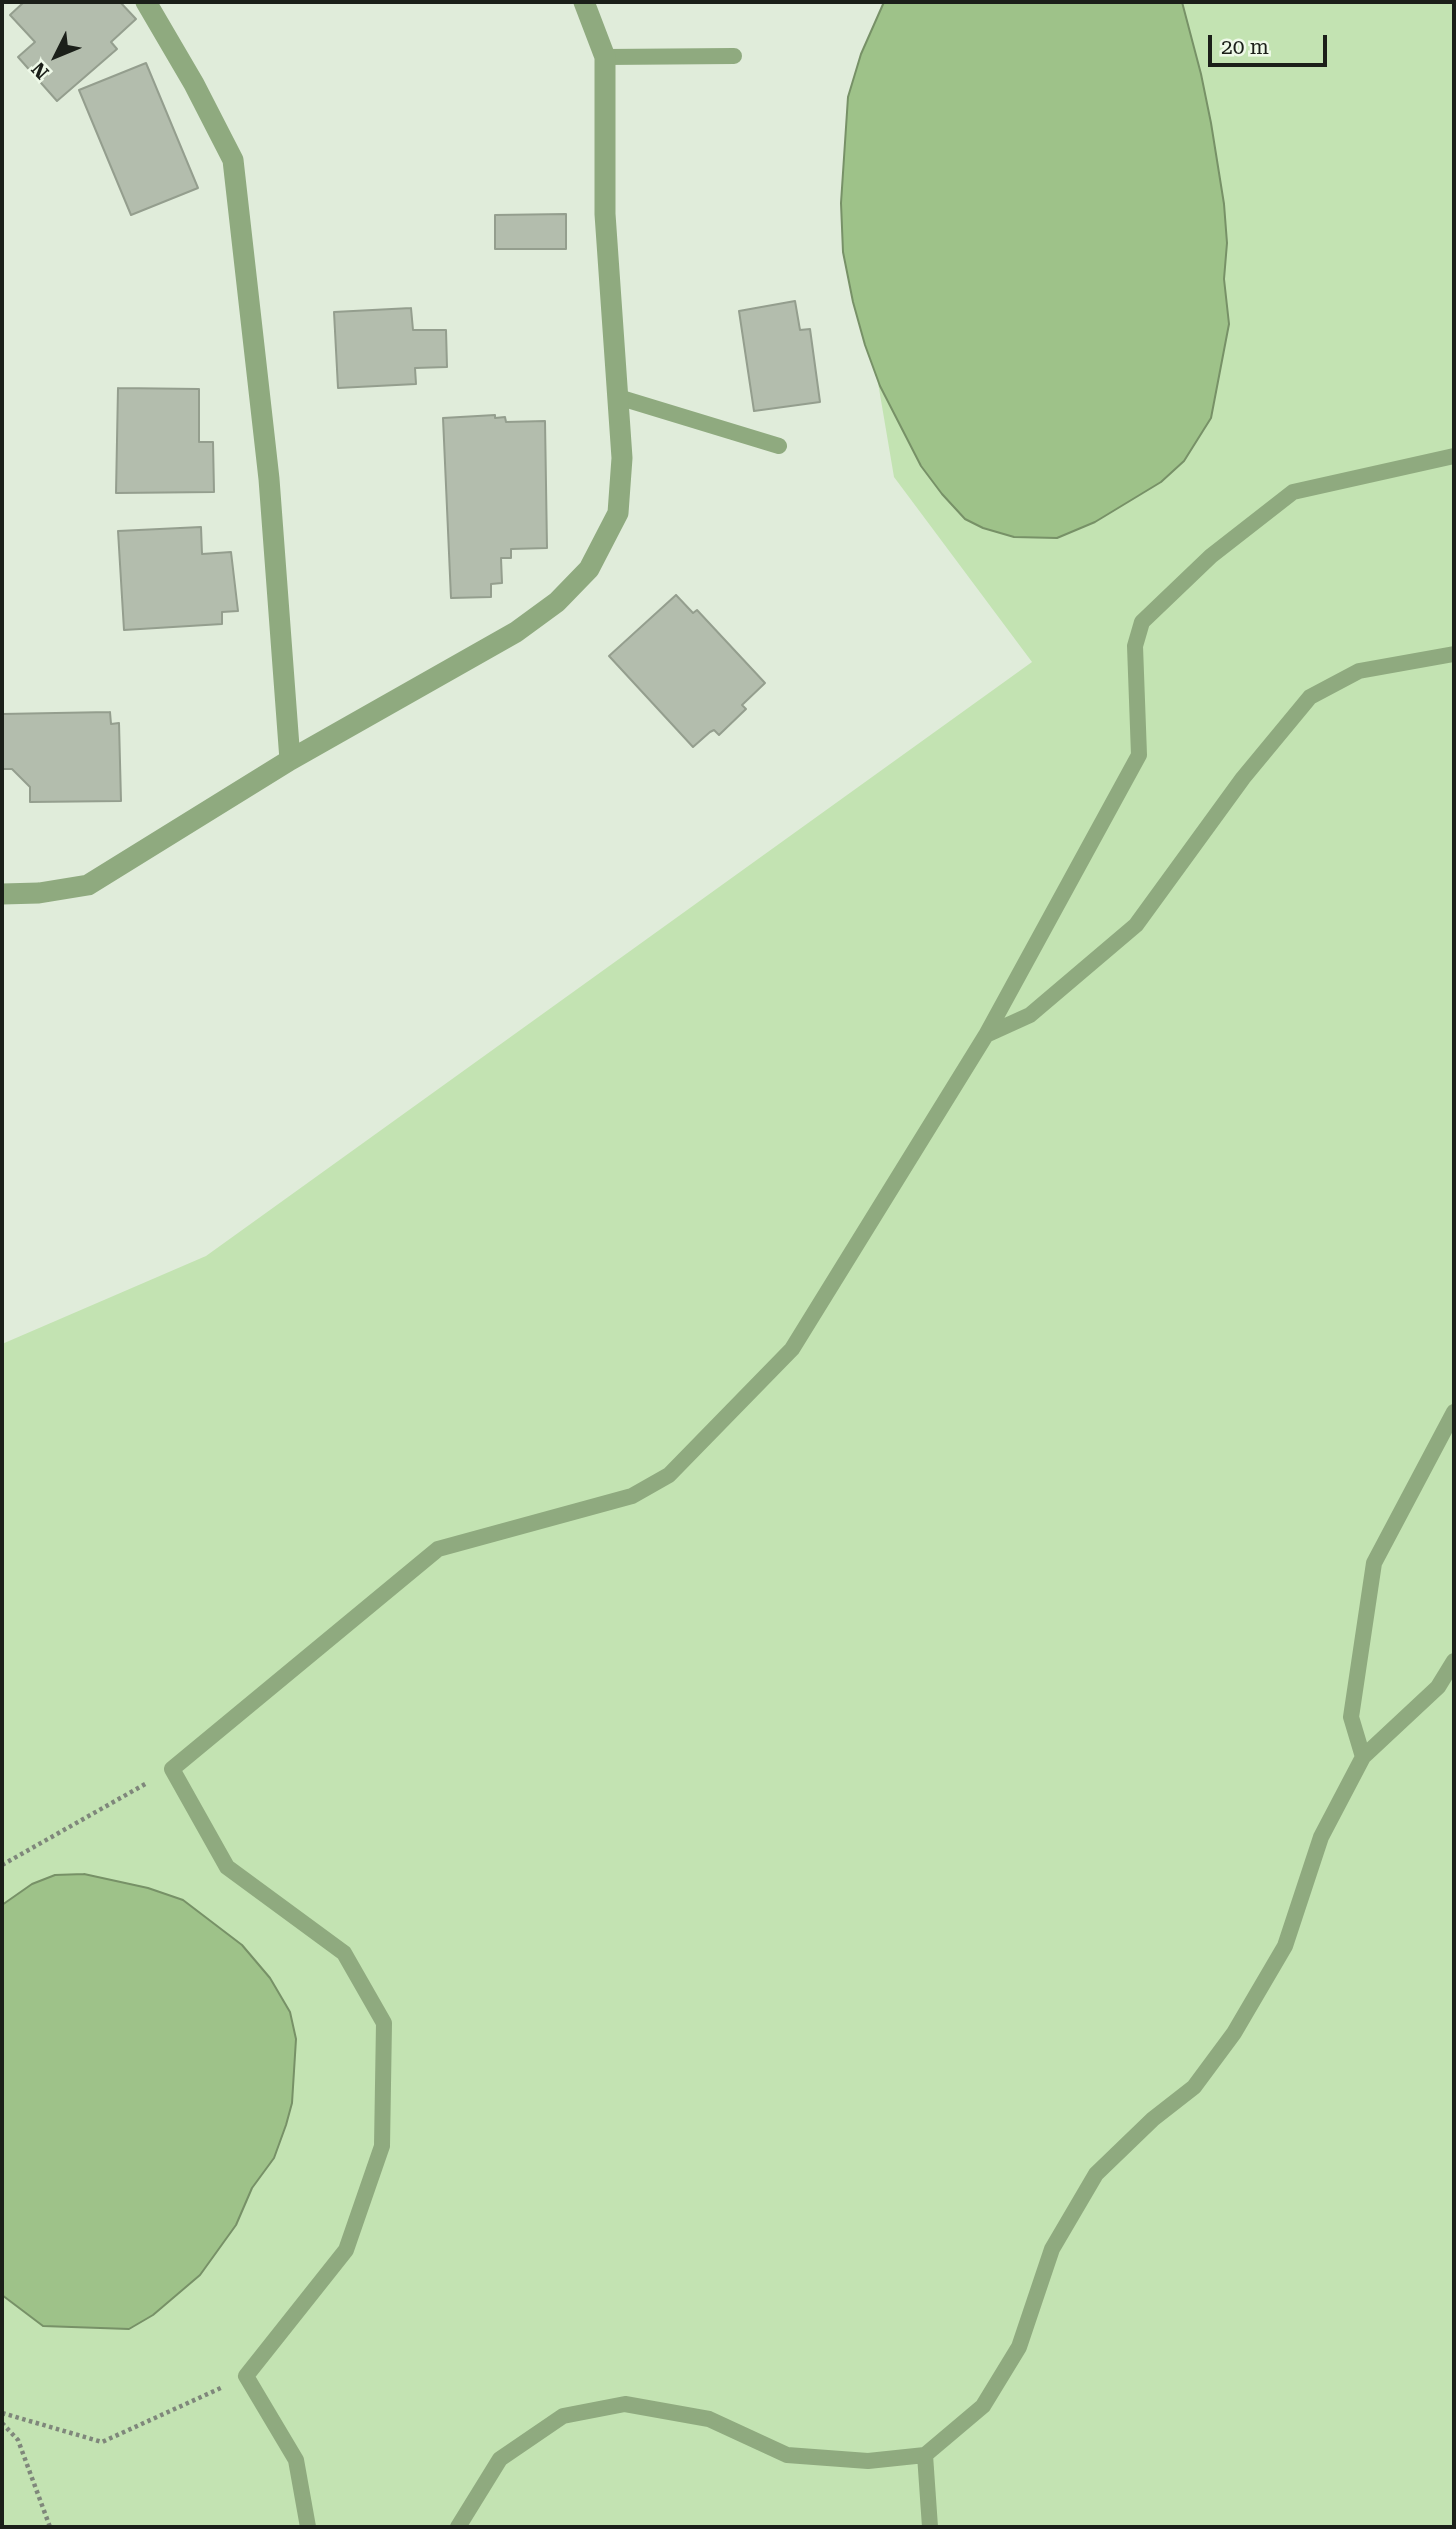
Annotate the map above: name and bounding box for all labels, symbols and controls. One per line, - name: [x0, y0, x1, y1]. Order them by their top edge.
- north arrow: [21, 21, 91, 91]
- scale bar: [1211, 21, 1330, 65]
- text: 20 m: [1221, 35, 1269, 59]
- text: N: [27, 57, 54, 84]

